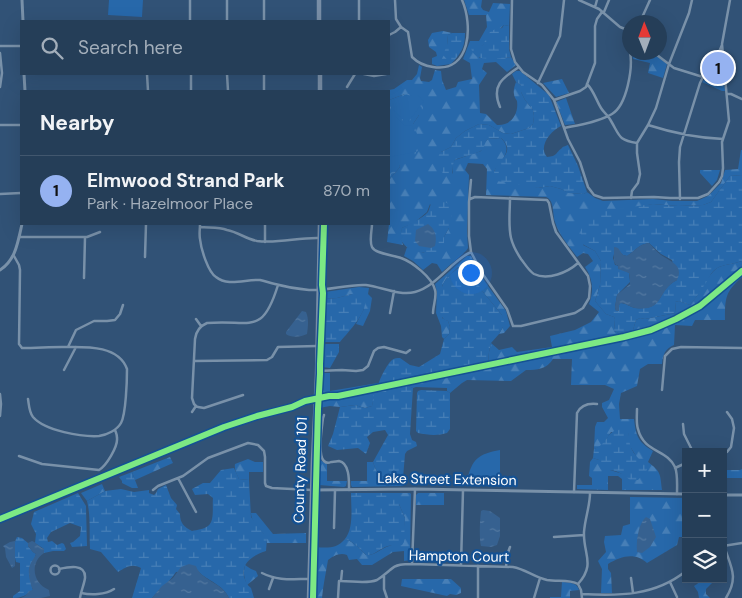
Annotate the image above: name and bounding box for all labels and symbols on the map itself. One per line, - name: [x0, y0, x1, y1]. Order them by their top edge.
- north arrow: [622, 15, 667, 60]
- pin: 1: [702, 49, 734, 87]
- your location: [458, 260, 484, 286]
- street label: County Road 101: [289, 417, 311, 523]
- street label: Lake Street Extension: [377, 469, 517, 489]
- street label: Hampton Court: [409, 546, 509, 566]

